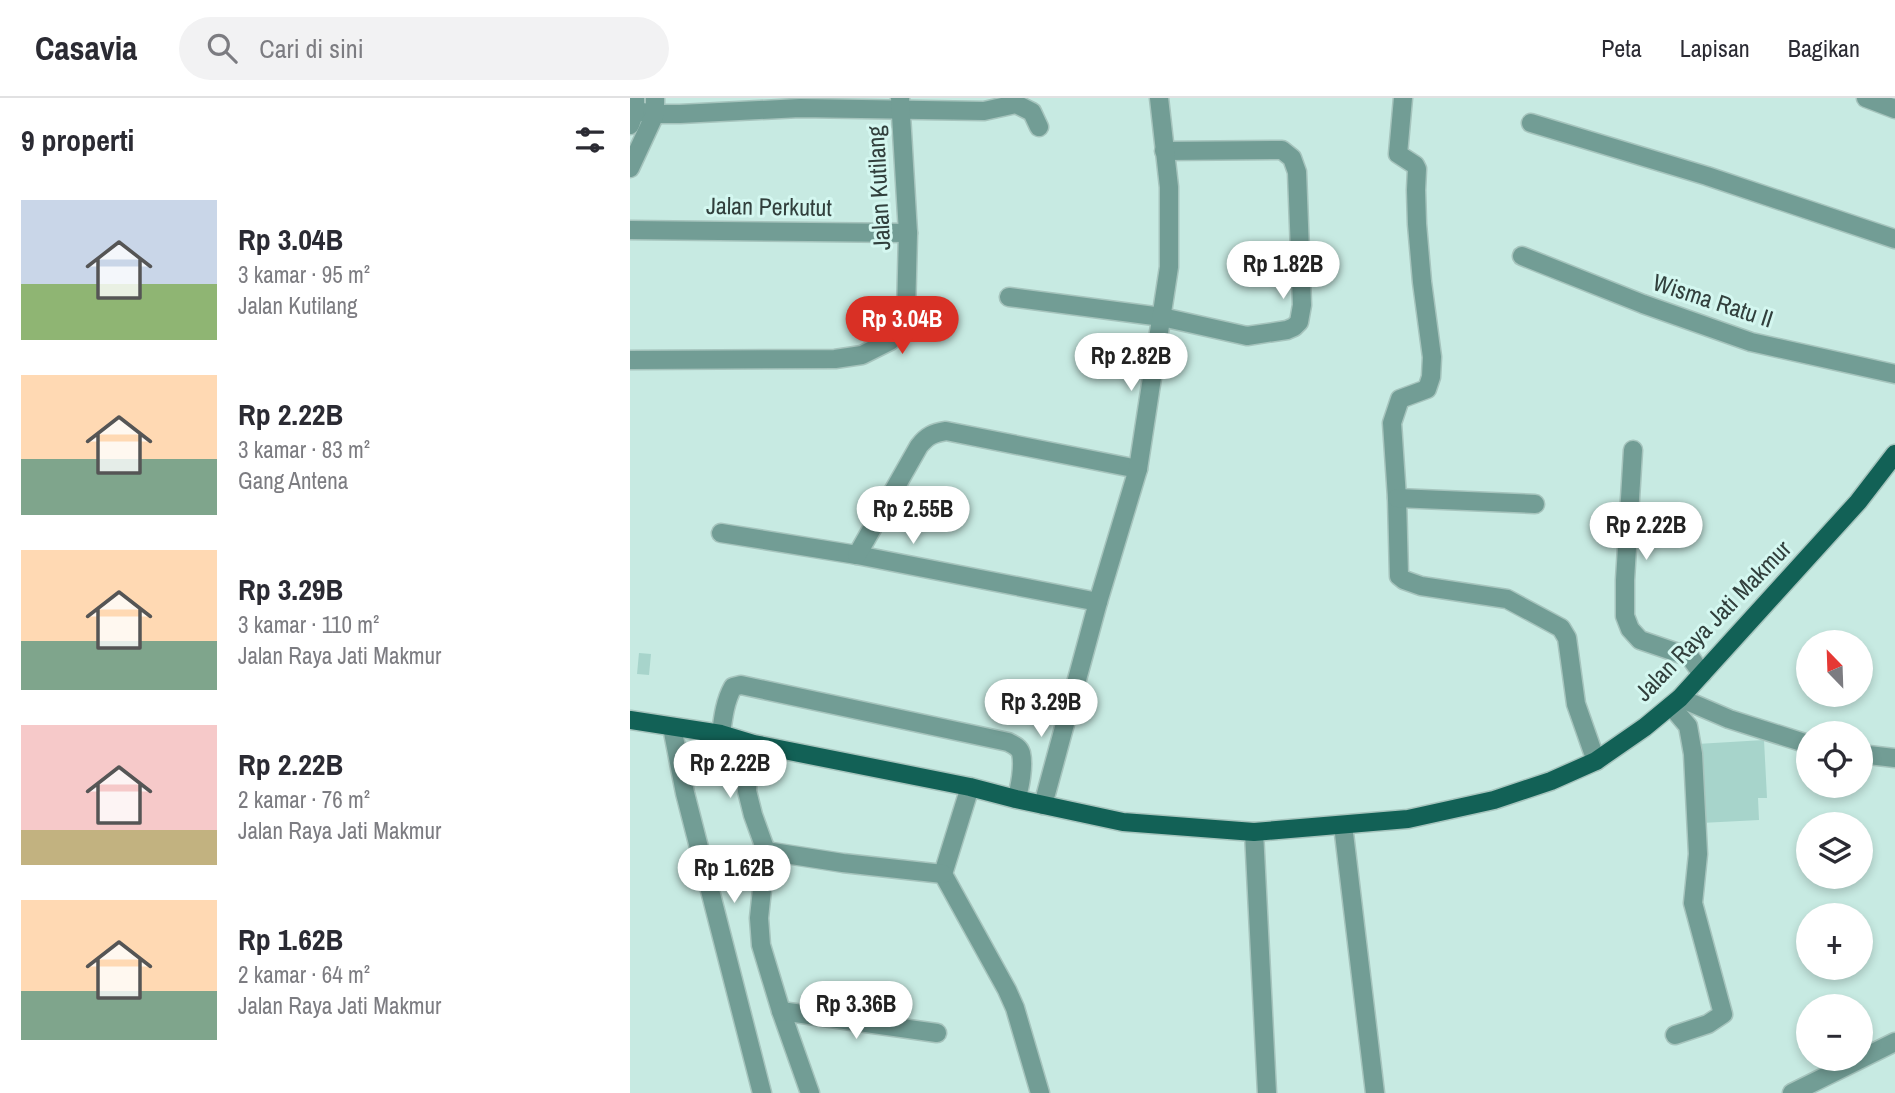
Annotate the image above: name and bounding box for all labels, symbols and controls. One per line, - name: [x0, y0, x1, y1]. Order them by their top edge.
- search box: [179, 17, 669, 80]
- text: Casavia: [35, 26, 137, 70]
- icon: search: [203, 29, 241, 67]
- text: Cari di sini: [259, 31, 364, 66]
- text: Peta: [1601, 32, 1642, 64]
- text: Lapisan: [1680, 32, 1750, 64]
- text: Bagikan: [1788, 32, 1860, 64]
- text: 9 properti: [21, 120, 134, 160]
- icon: filters: [571, 121, 609, 159]
- street label: Jalan Kutilang: [859, 125, 897, 251]
- street label: Jalan Perkutut: [706, 189, 833, 223]
- text: Rp 3.04B: [238, 219, 343, 259]
- icon: home: [77, 228, 161, 312]
- pin: Rp 1.82B: [1211, 242, 1355, 301]
- text: Rp 1.82B: [1243, 248, 1323, 279]
- text: 3 kamar · 95 m²: [238, 259, 370, 290]
- street label: Wisma Ratu II: [1649, 266, 1778, 335]
- text: Jalan Kutilang: [238, 290, 358, 321]
- pin: Rp 3.04B: [830, 296, 974, 356]
- text: Rp 3.04B: [862, 303, 942, 334]
- pin: Rp 2.82B: [1059, 334, 1203, 393]
- text: Rp 2.82B: [1091, 340, 1171, 371]
- text: Rp 2.22B: [238, 394, 343, 434]
- icon: home: [77, 403, 161, 487]
- text: 3 kamar · 83 m²: [238, 434, 370, 465]
- text: Gang Antena: [238, 465, 348, 496]
- pin: Rp 2.55B: [841, 486, 985, 546]
- text: Rp 2.55B: [873, 493, 953, 524]
- pin: Rp 2.22B: [1574, 503, 1718, 562]
- text: Rp 2.22B: [1606, 509, 1686, 540]
- street label: Jalan Raya Jati Makmur: [1627, 533, 1798, 708]
- text: Rp 3.29B: [238, 569, 343, 609]
- icon: home: [77, 578, 161, 662]
- text: 3 kamar · 110 m²: [238, 609, 379, 640]
- north arrow: [1796, 630, 1872, 707]
- map controls: [1796, 630, 1873, 1071]
- text: Jalan Raya Jati Makmur: [238, 640, 441, 671]
- pin: Rp 3.29B: [969, 680, 1113, 739]
- text: Rp 3.29B: [1001, 686, 1081, 717]
- button: locate: [1796, 721, 1873, 798]
- pin: Rp 2.22B: [658, 740, 802, 800]
- text: Rp 2.22B: [238, 744, 343, 784]
- text: Rp 2.22B: [690, 747, 770, 778]
- icon: home: [77, 753, 161, 837]
- text: 2 kamar · 76 m²: [238, 784, 370, 815]
- button: layers: [1796, 812, 1873, 889]
- text: Jalan Raya Jati Makmur: [238, 815, 441, 846]
- pin: Rp 1.62B: [662, 846, 806, 905]
- text: Rp 1.62B: [694, 852, 774, 883]
- button: +: [1796, 903, 1873, 980]
- text: Rp 1.62B: [238, 919, 343, 959]
- icon: home: [77, 928, 161, 1012]
- text: 2 kamar · 64 m²: [238, 959, 370, 990]
- pin: Rp 3.36B: [784, 982, 928, 1041]
- text: Rp 3.36B: [816, 988, 896, 1019]
- text: Jalan Raya Jati Makmur: [238, 990, 441, 1021]
- button: −: [1796, 994, 1873, 1071]

